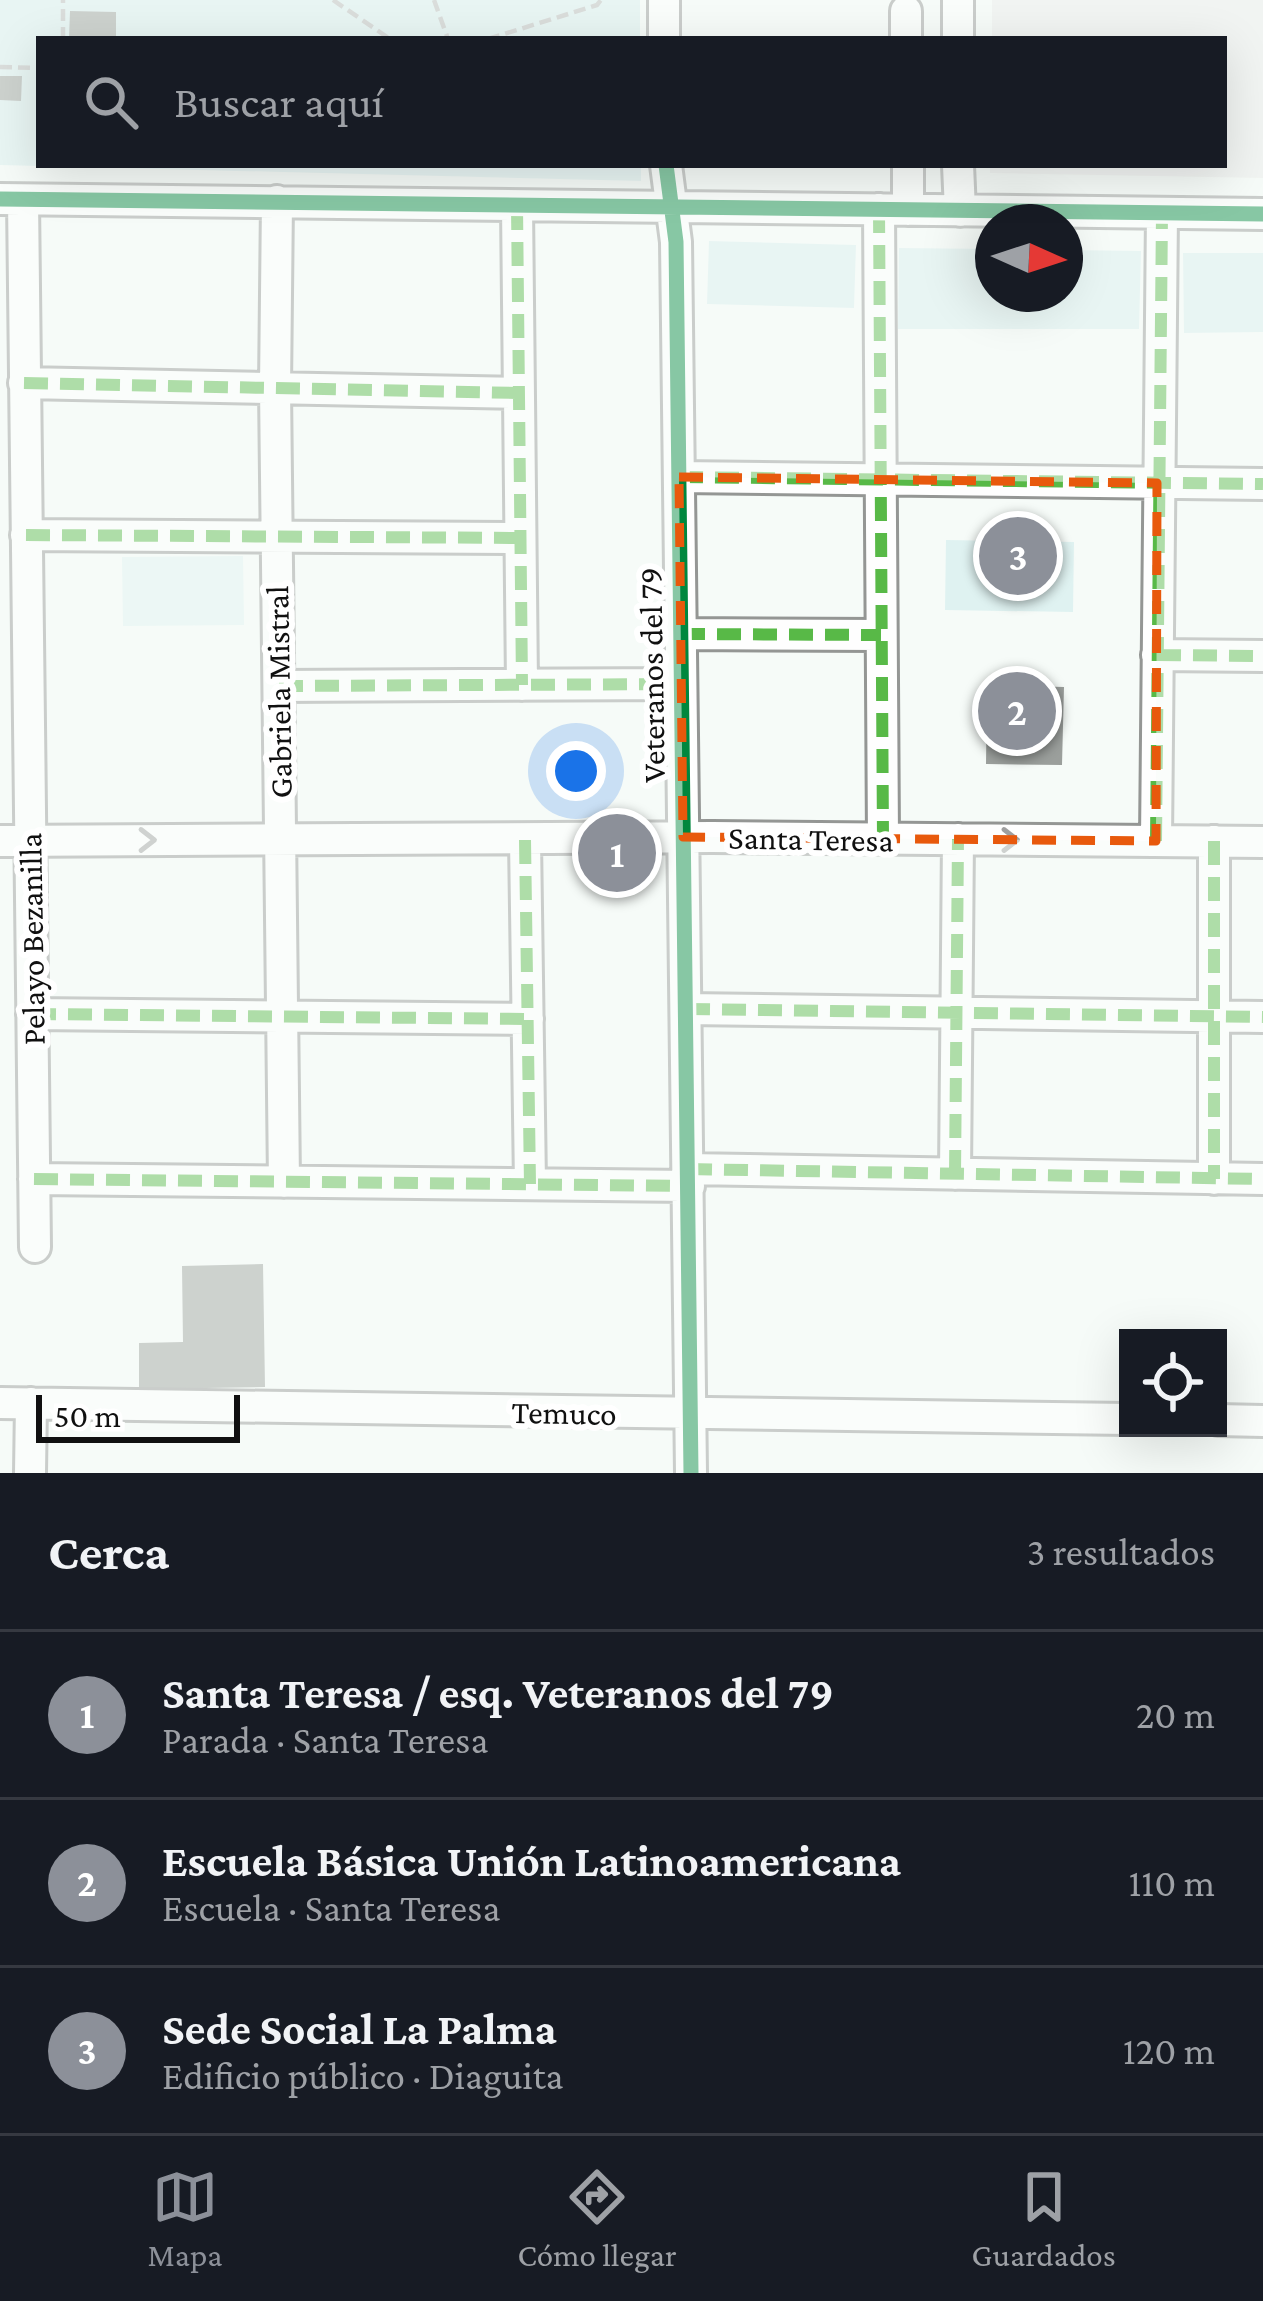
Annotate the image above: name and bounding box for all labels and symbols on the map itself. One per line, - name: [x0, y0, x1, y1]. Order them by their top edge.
- north arrow: [975, 204, 1083, 312]
- pin: 3: [979, 511, 1057, 601]
- street label: Veteranos del 79: [631, 567, 672, 783]
- street label: Gabriela Mistral: [258, 585, 299, 799]
- pin: 2: [978, 666, 1056, 756]
- your location: [546, 741, 606, 801]
- pin: 1: [578, 808, 656, 898]
- street label: Santa Teresa: [728, 819, 894, 858]
- one-way arrow: [139, 827, 157, 853]
- one-way arrow: [1002, 827, 1020, 853]
- street label: Pelayo Bezanilla: [11, 832, 52, 1046]
- scale bar: [36, 1389, 240, 1442]
- street label: Temuco: [511, 1393, 617, 1432]

